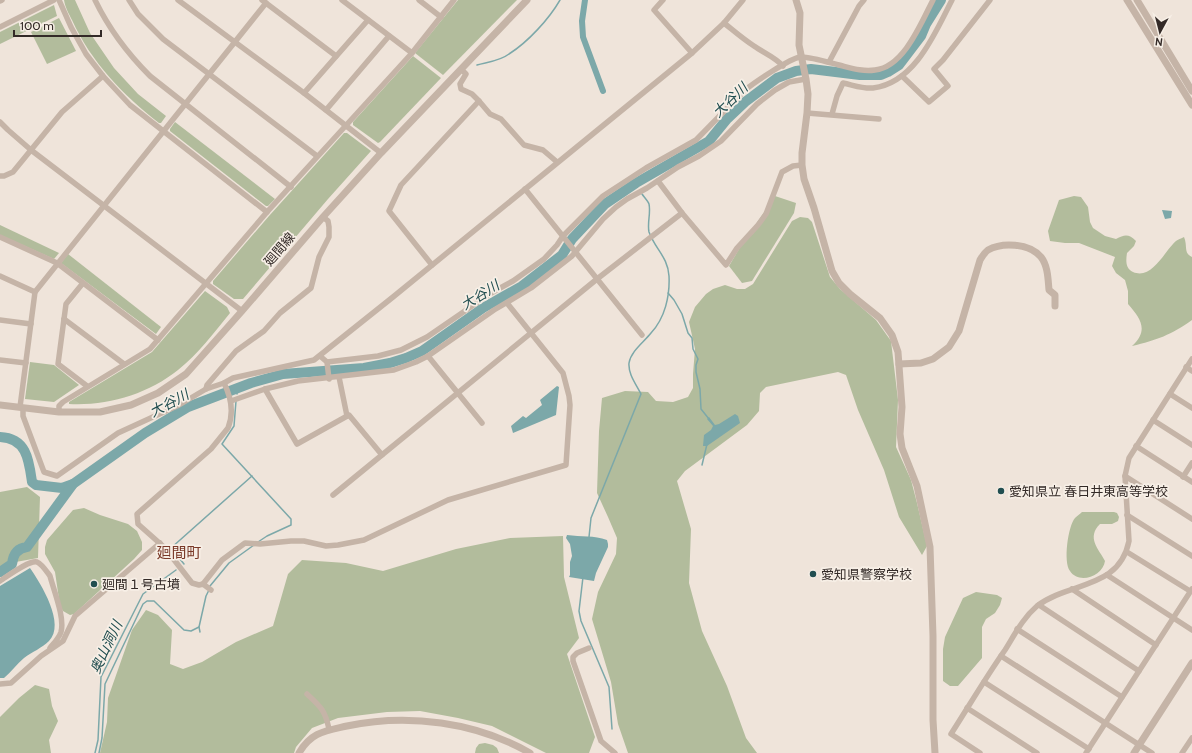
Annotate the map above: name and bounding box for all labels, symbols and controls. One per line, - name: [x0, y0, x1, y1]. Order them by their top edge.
- scale bar: [14, 12, 101, 38]
- north arrow: [1140, 12, 1180, 52]
- text: 100 m: [20, 18, 54, 33]
- text: N: [1154, 35, 1163, 49]
- water label: 大谷川: [709, 78, 753, 121]
- street label: 廻間線: [260, 229, 298, 269]
- water label: 大谷川: [457, 275, 504, 314]
- water label: 大谷川: [146, 384, 194, 421]
- place label: 愛知県立 春日井東高等学校: [1009, 483, 1168, 499]
- marker: 愛知県立 春日井東高等学校: [996, 486, 1006, 496]
- district label: 廻間町: [156, 544, 202, 562]
- place label: 愛知県警察学校: [821, 566, 912, 582]
- marker: 愛知県警察学校: [808, 569, 818, 579]
- place label: 廻間１号古墳: [102, 576, 180, 592]
- marker: 廻間１号古墳: [89, 579, 99, 589]
- water label: 奥山洞川: [86, 616, 127, 676]

